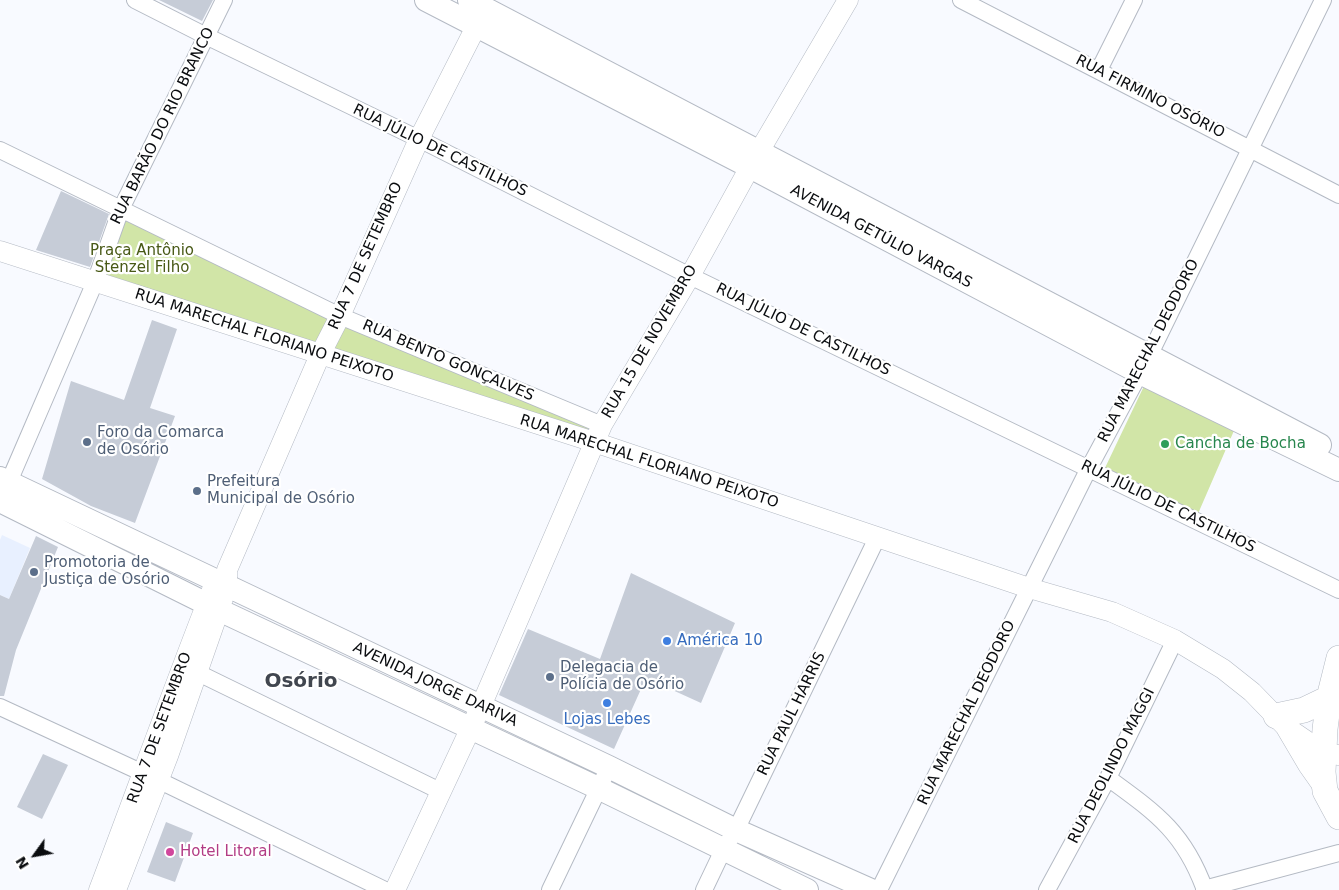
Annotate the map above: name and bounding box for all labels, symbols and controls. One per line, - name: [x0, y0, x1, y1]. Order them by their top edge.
- street label: RUA BARÃO DO RIO BRANCO: [107, 25, 219, 227]
- street label: RUA FIRMINO OSÓRIO: [1072, 52, 1228, 142]
- street label: RUA JÚLIO DE CASTILHOS: [350, 101, 530, 201]
- street label: RUA 7 DE SETEMBRO: [325, 179, 407, 333]
- street label: AVENIDA GETÚLIO VARGAS: [787, 181, 975, 293]
- park label: Praça Antônio Stenzel Filho: [90, 242, 194, 277]
- street label: RUA MARECHAL DEODORO: [1095, 256, 1203, 446]
- street label: RUA 15 DE NOVEMBRO: [599, 262, 701, 422]
- street label: RUA JÚLIO DE CASTILHOS: [713, 280, 893, 380]
- street label: RUA MARECHAL FLORIANO PEIXOTO: [132, 286, 396, 386]
- street label: RUA BENTO GONÇALVES: [360, 317, 536, 405]
- street label: RUA MARECHAL FLORIANO PEIXOTO: [517, 412, 781, 512]
- place label: Foro da Comarca de Osório: [97, 424, 224, 459]
- place label: Cancha de Bocha: [1175, 435, 1306, 453]
- marker: Foro da Comarca de Osório: [81, 436, 93, 448]
- marker: Cancha de Bocha: [1159, 438, 1171, 450]
- street label: RUA JÚLIO DE CASTILHOS: [1078, 457, 1258, 557]
- place label: Prefeitura Municipal de Osório: [207, 473, 355, 508]
- marker: Prefeitura Municipal de Osório: [191, 485, 203, 497]
- place label: Promotoria de Justiça de Osório: [44, 554, 170, 589]
- marker: Promotoria de Justiça de Osório: [28, 566, 40, 578]
- street label: RUA MARECHAL DEODORO: [914, 618, 1020, 808]
- place label: América 10: [677, 632, 763, 650]
- marker: América 10: [661, 635, 673, 647]
- street label: AVENIDA JORGE DARIVA: [350, 639, 520, 731]
- street label: RUA PAUL HARRIS: [754, 649, 830, 779]
- street label: RUA 7 DE SETEMBRO: [124, 650, 196, 806]
- place label: Delegacia de Polícia de Osório: [560, 659, 684, 694]
- district label: Osório: [264, 670, 338, 694]
- marker: Delegacia de Polícia de Osório: [544, 671, 556, 683]
- street label: RUA DEOLINDO MAGGI: [1065, 685, 1159, 847]
- marker: Lojas Lebes: [601, 697, 613, 709]
- place label: Lojas Lebes: [563, 711, 651, 729]
- north arrow: [10, 830, 60, 880]
- place label: Hotel Litoral: [180, 843, 272, 861]
- marker: Hotel Litoral: [164, 846, 176, 858]
- text: N: [12, 854, 32, 872]

